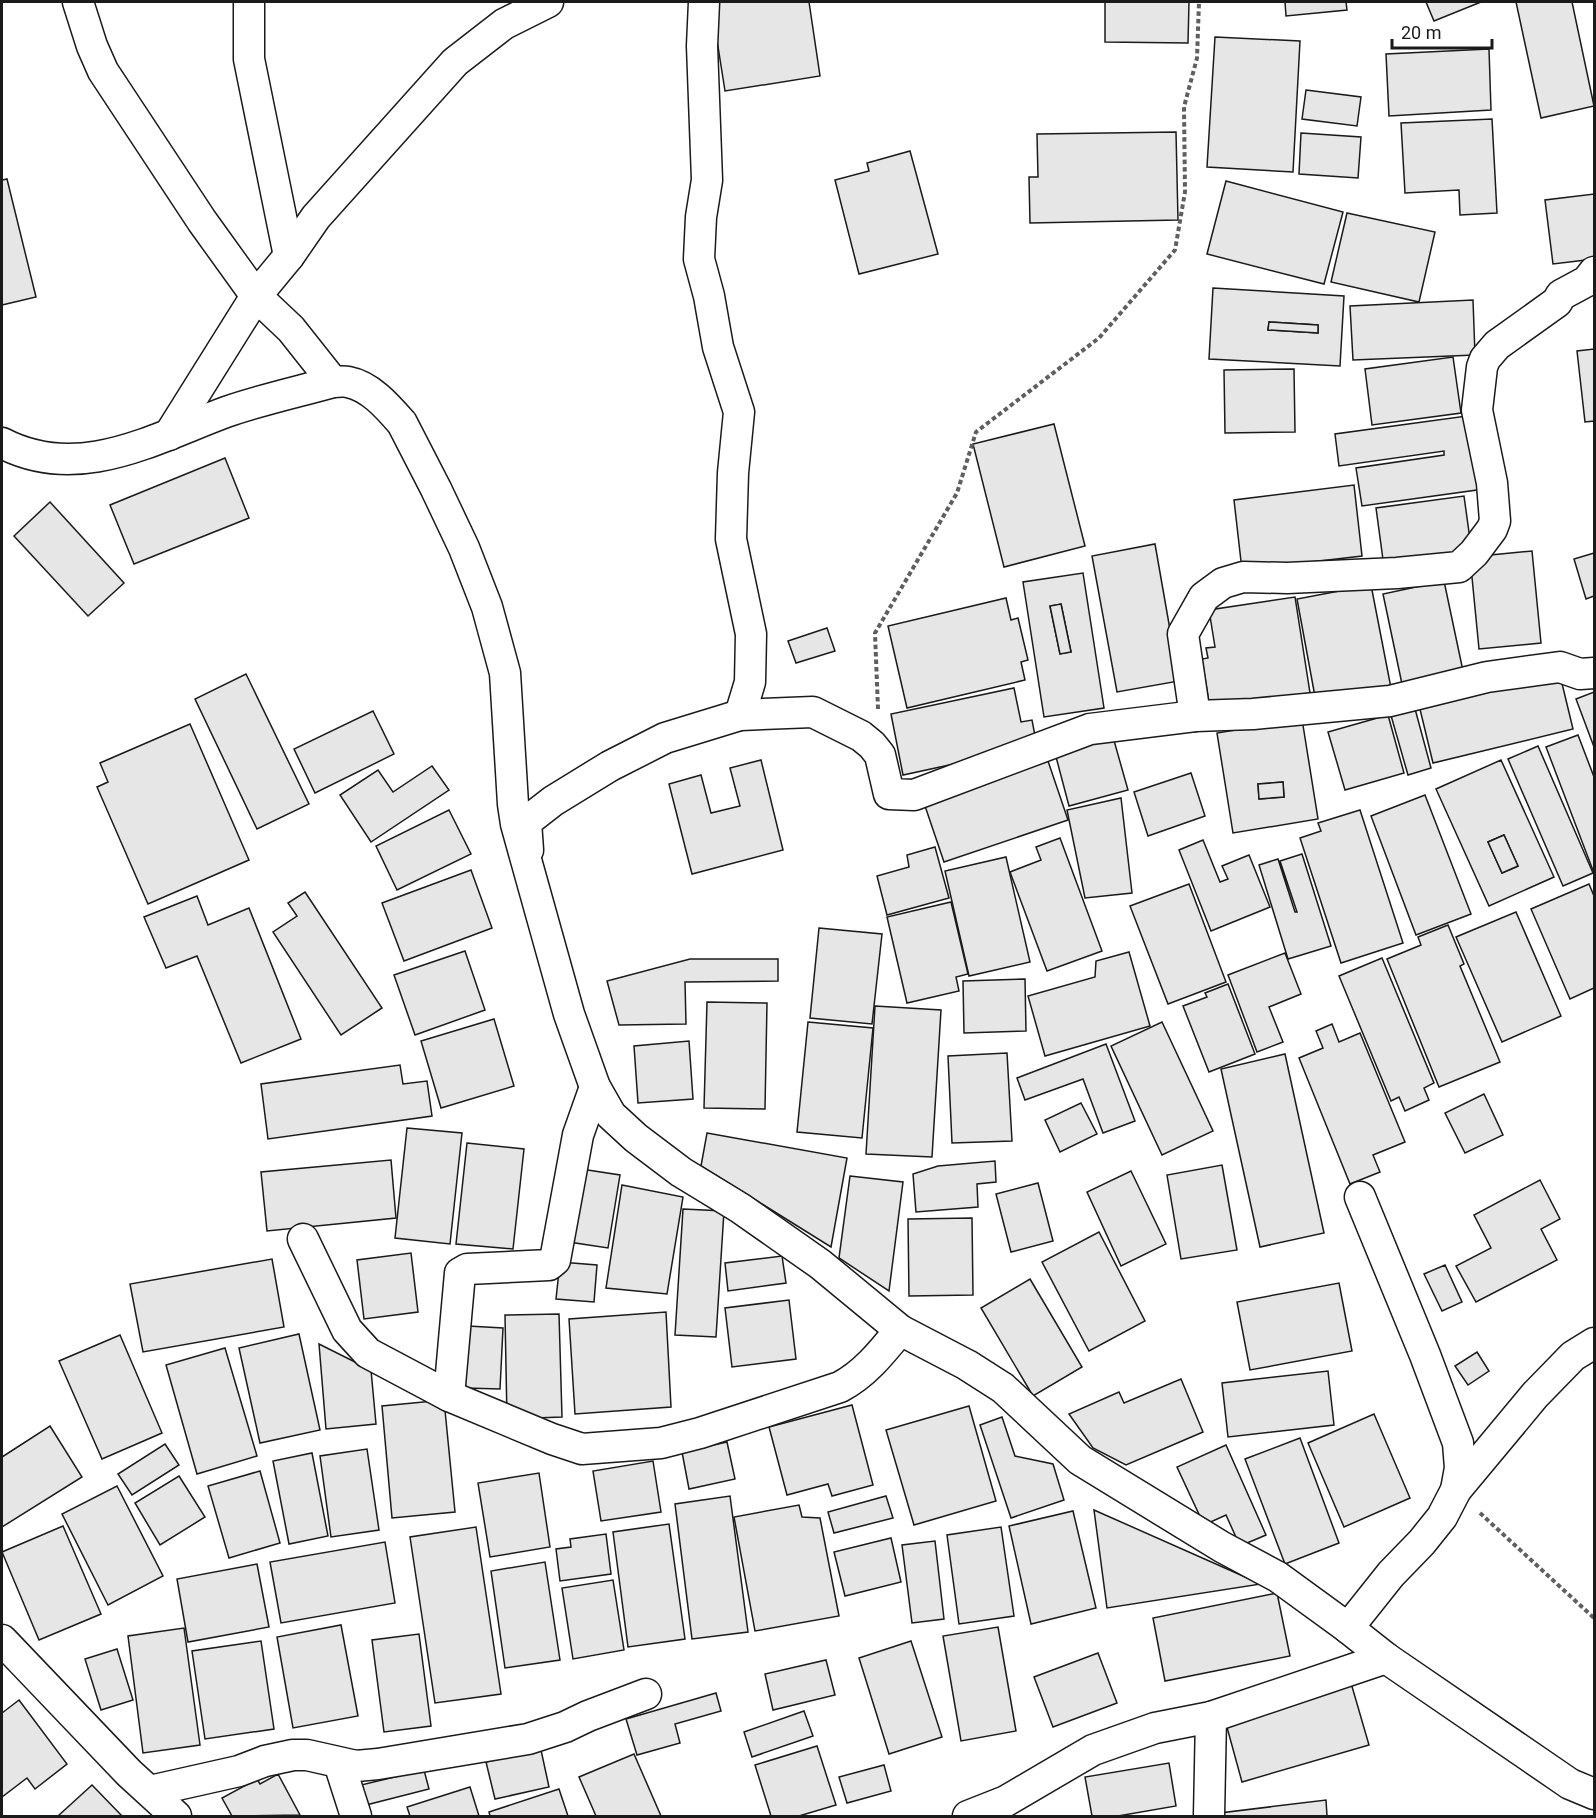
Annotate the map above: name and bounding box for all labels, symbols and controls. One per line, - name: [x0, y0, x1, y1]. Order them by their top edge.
- scale bar: [1392, 12, 1492, 50]
- text: 20 m: [1401, 22, 1441, 43]

